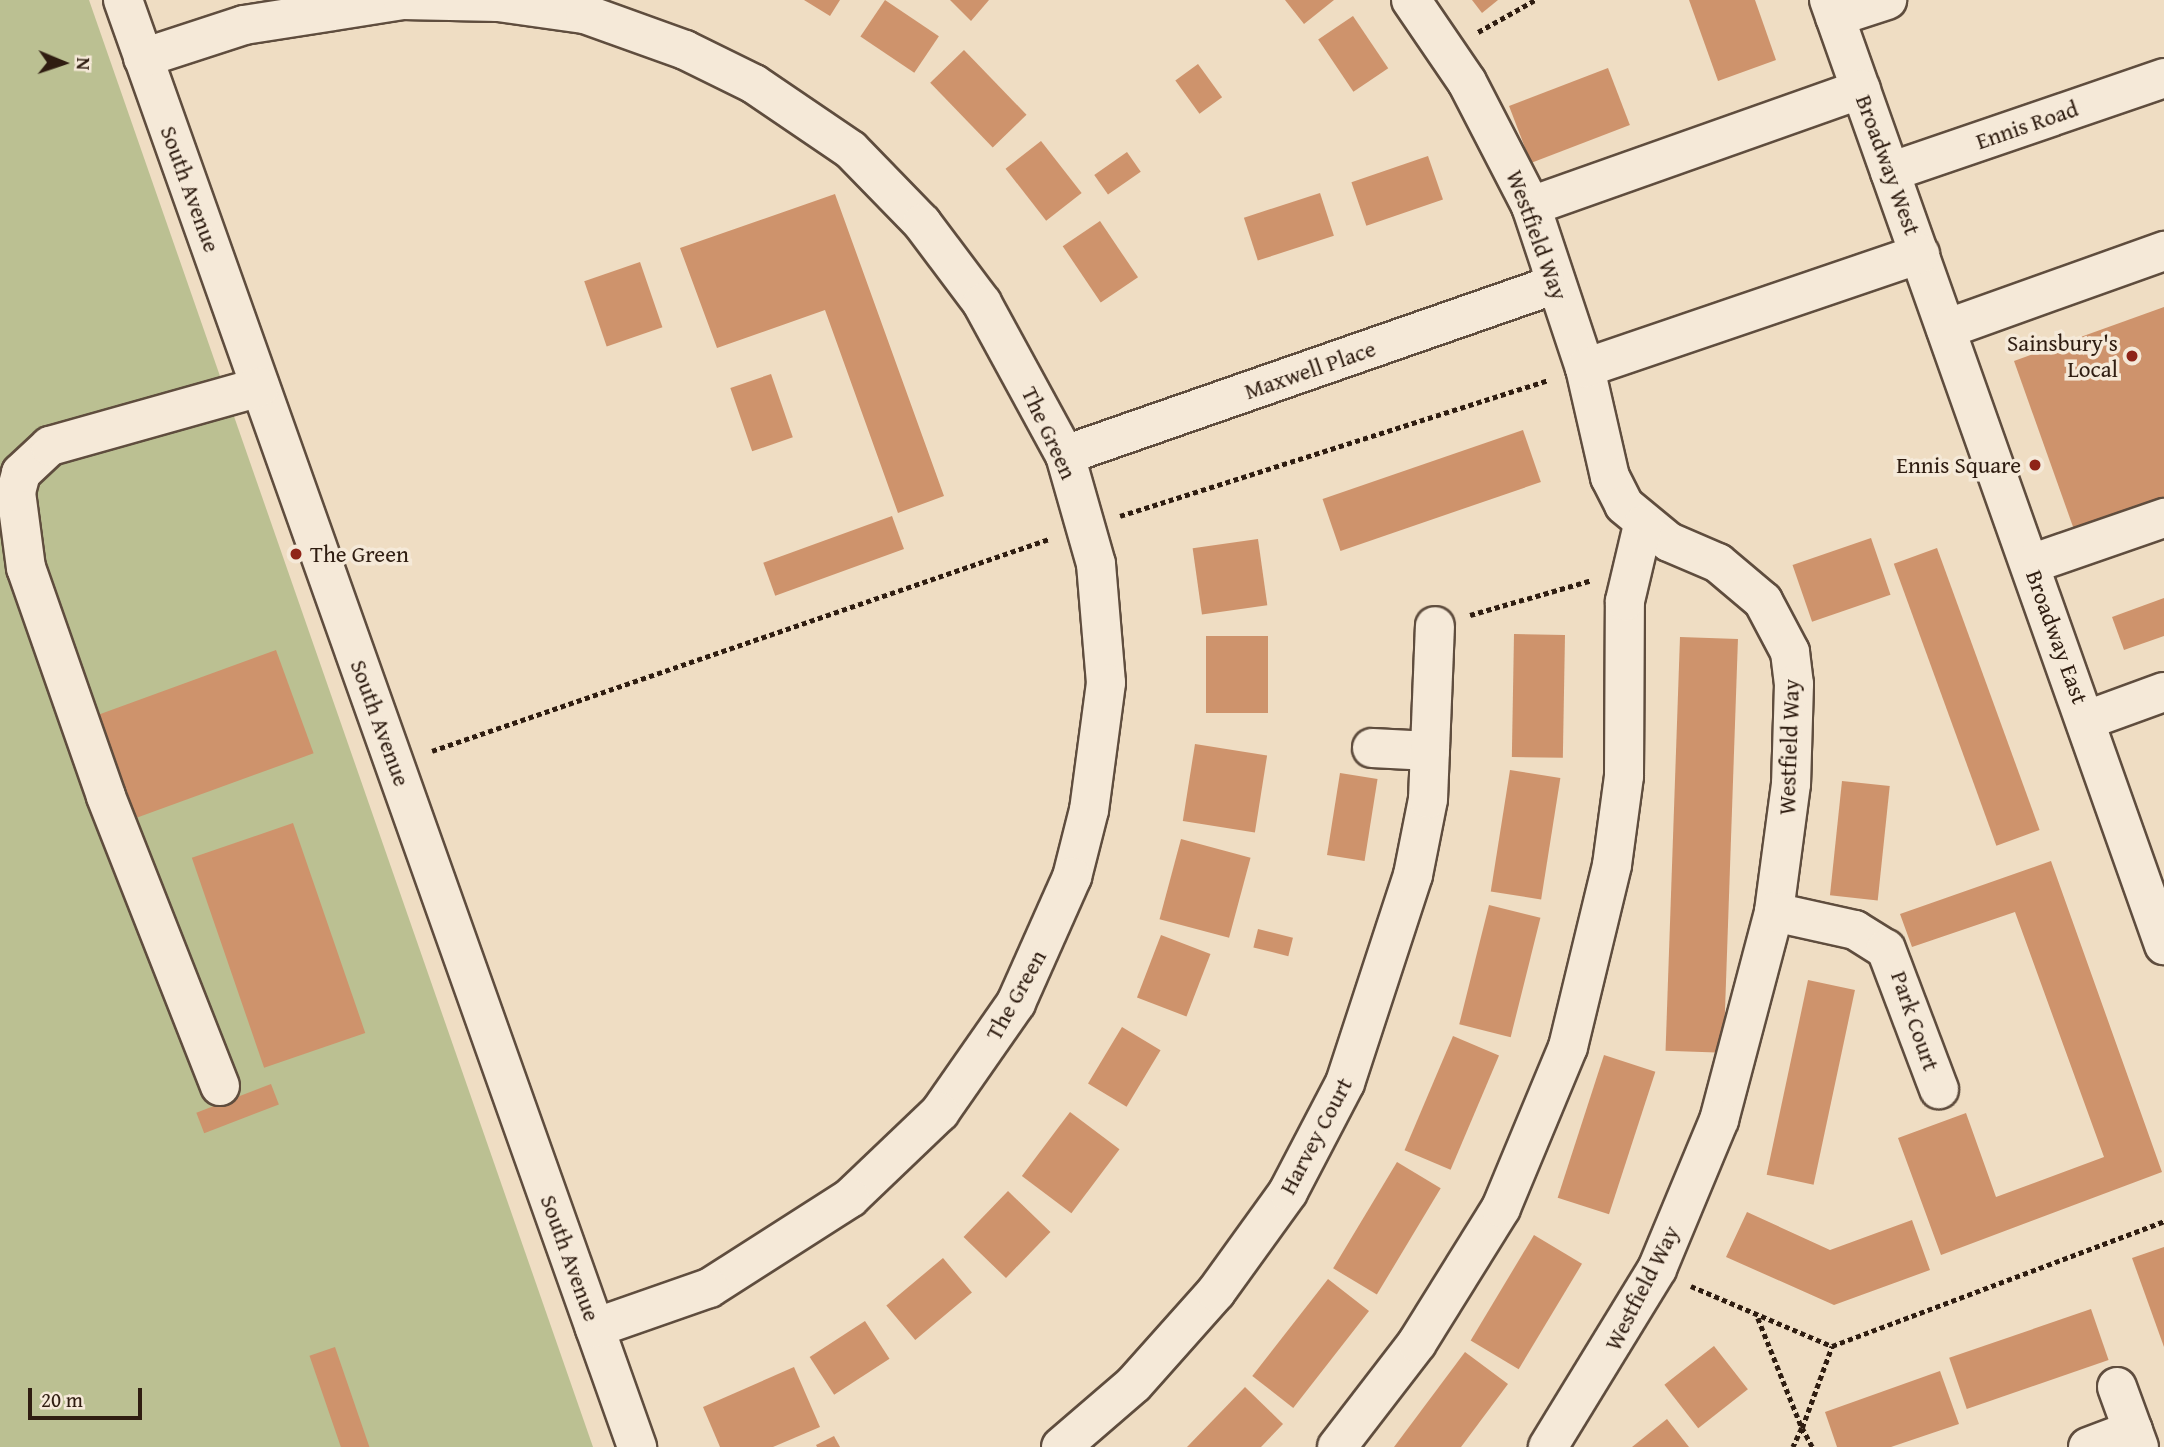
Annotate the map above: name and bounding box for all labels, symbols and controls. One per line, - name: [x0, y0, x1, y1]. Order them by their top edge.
- north arrow: [28, 28, 98, 98]
- text: N: [70, 57, 98, 71]
- street label: Broadway West: [1850, 91, 1926, 239]
- street label: Ennis Road: [1972, 95, 2082, 155]
- street label: South Avenue: [154, 122, 226, 256]
- street label: Westfield Way: [1501, 166, 1573, 304]
- place label: Sainsbury's Local: [2007, 329, 2118, 383]
- street label: Maxwell Place: [1241, 335, 1379, 405]
- marker: Sainsbury's Local: [2124, 348, 2140, 364]
- street label: The Green: [1016, 382, 1082, 484]
- place label: Ennis Square: [1896, 451, 2021, 479]
- marker: Ennis Square: [2027, 457, 2043, 473]
- place label: The Green: [310, 540, 409, 568]
- marker: The Green: [288, 546, 304, 562]
- street label: Broadway East: [2020, 566, 2094, 708]
- street label: South Avenue: [344, 656, 416, 790]
- street label: Westfield Way: [1773, 679, 1805, 815]
- street label: The Green: [980, 945, 1052, 1045]
- street label: Park Court: [1885, 967, 1945, 1075]
- street label: Harvey Court: [1274, 1073, 1358, 1199]
- street label: South Avenue: [534, 1191, 606, 1325]
- street label: Westfield Way: [1599, 1221, 1685, 1355]
- scale bar: [32, 1374, 145, 1418]
- text: 20 m: [41, 1384, 83, 1415]

